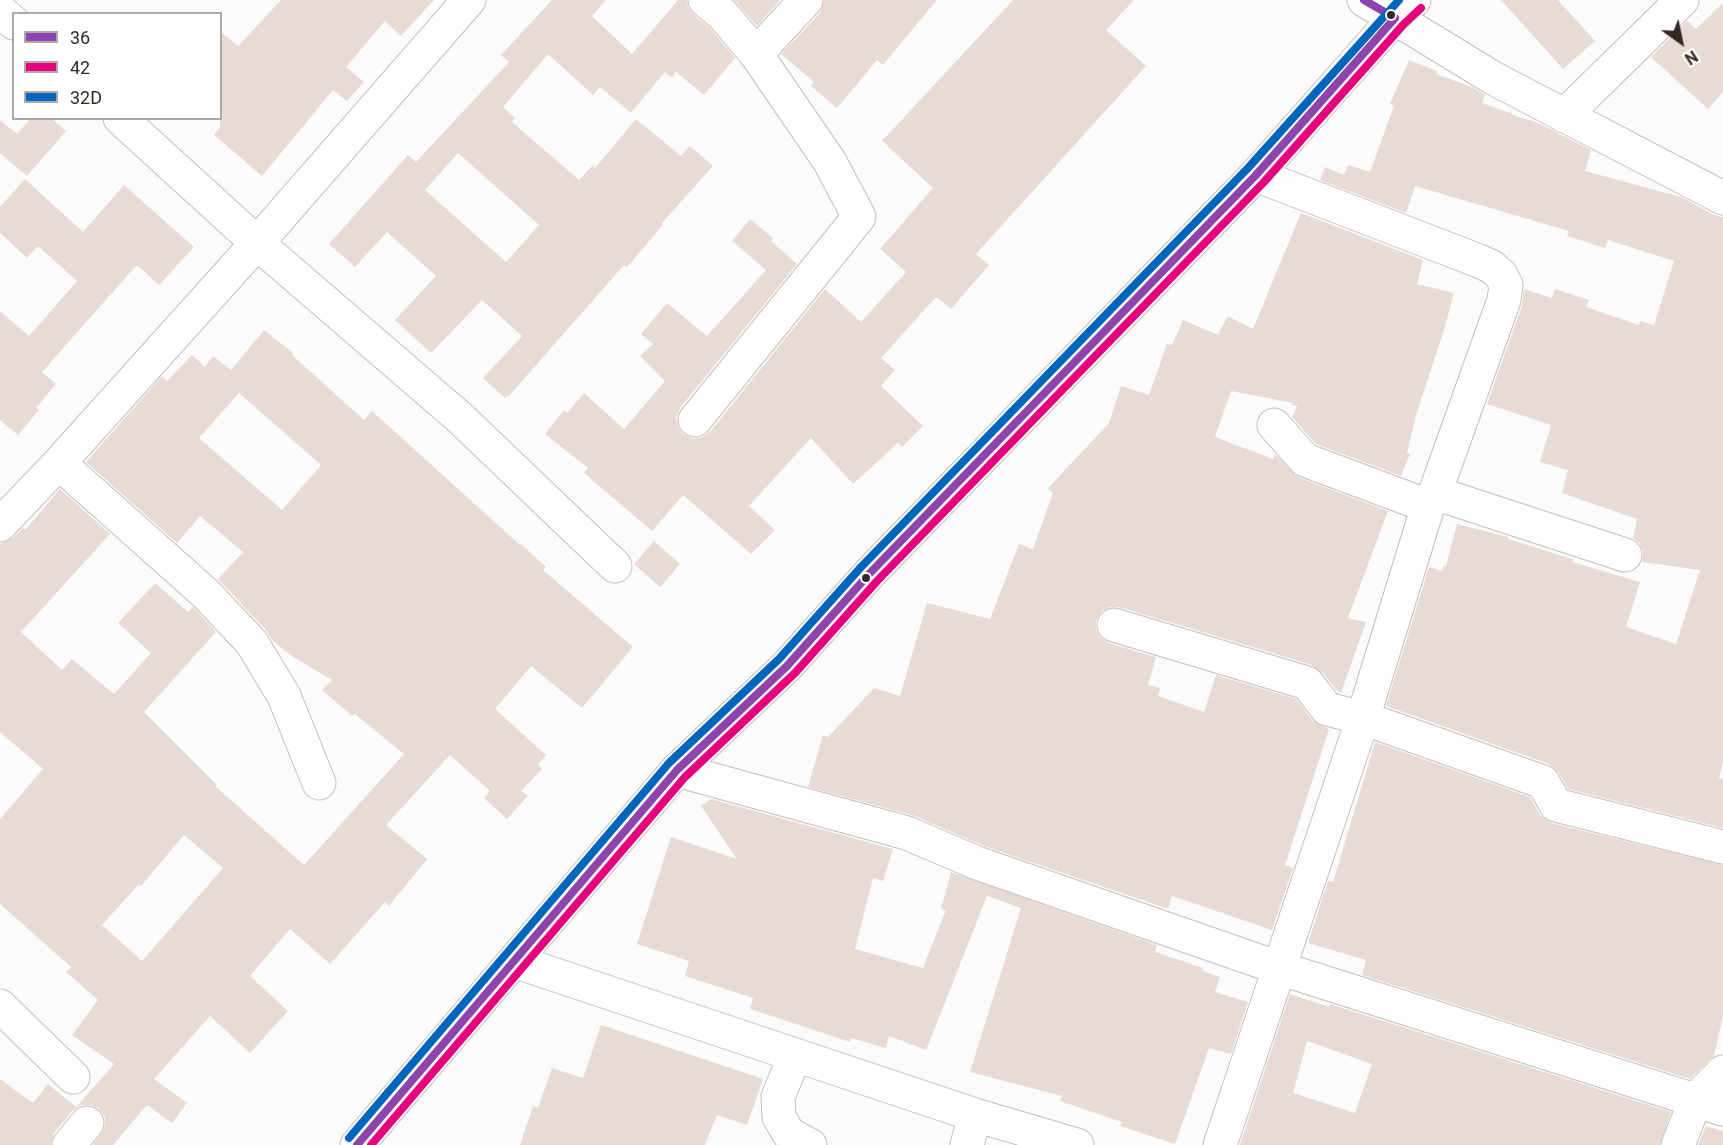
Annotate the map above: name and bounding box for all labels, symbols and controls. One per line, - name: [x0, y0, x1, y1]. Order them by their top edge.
- unlabelled marker: [1385, 9, 1397, 21]
- legend: [12, 12, 222, 120]
- north arrow: [1651, 12, 1711, 72]
- text: 36: [70, 27, 90, 48]
- text: N: [1681, 46, 1701, 69]
- text: 42: [70, 57, 90, 78]
- text: 32D: [70, 87, 102, 108]
- unlabelled marker: [860, 572, 872, 584]

